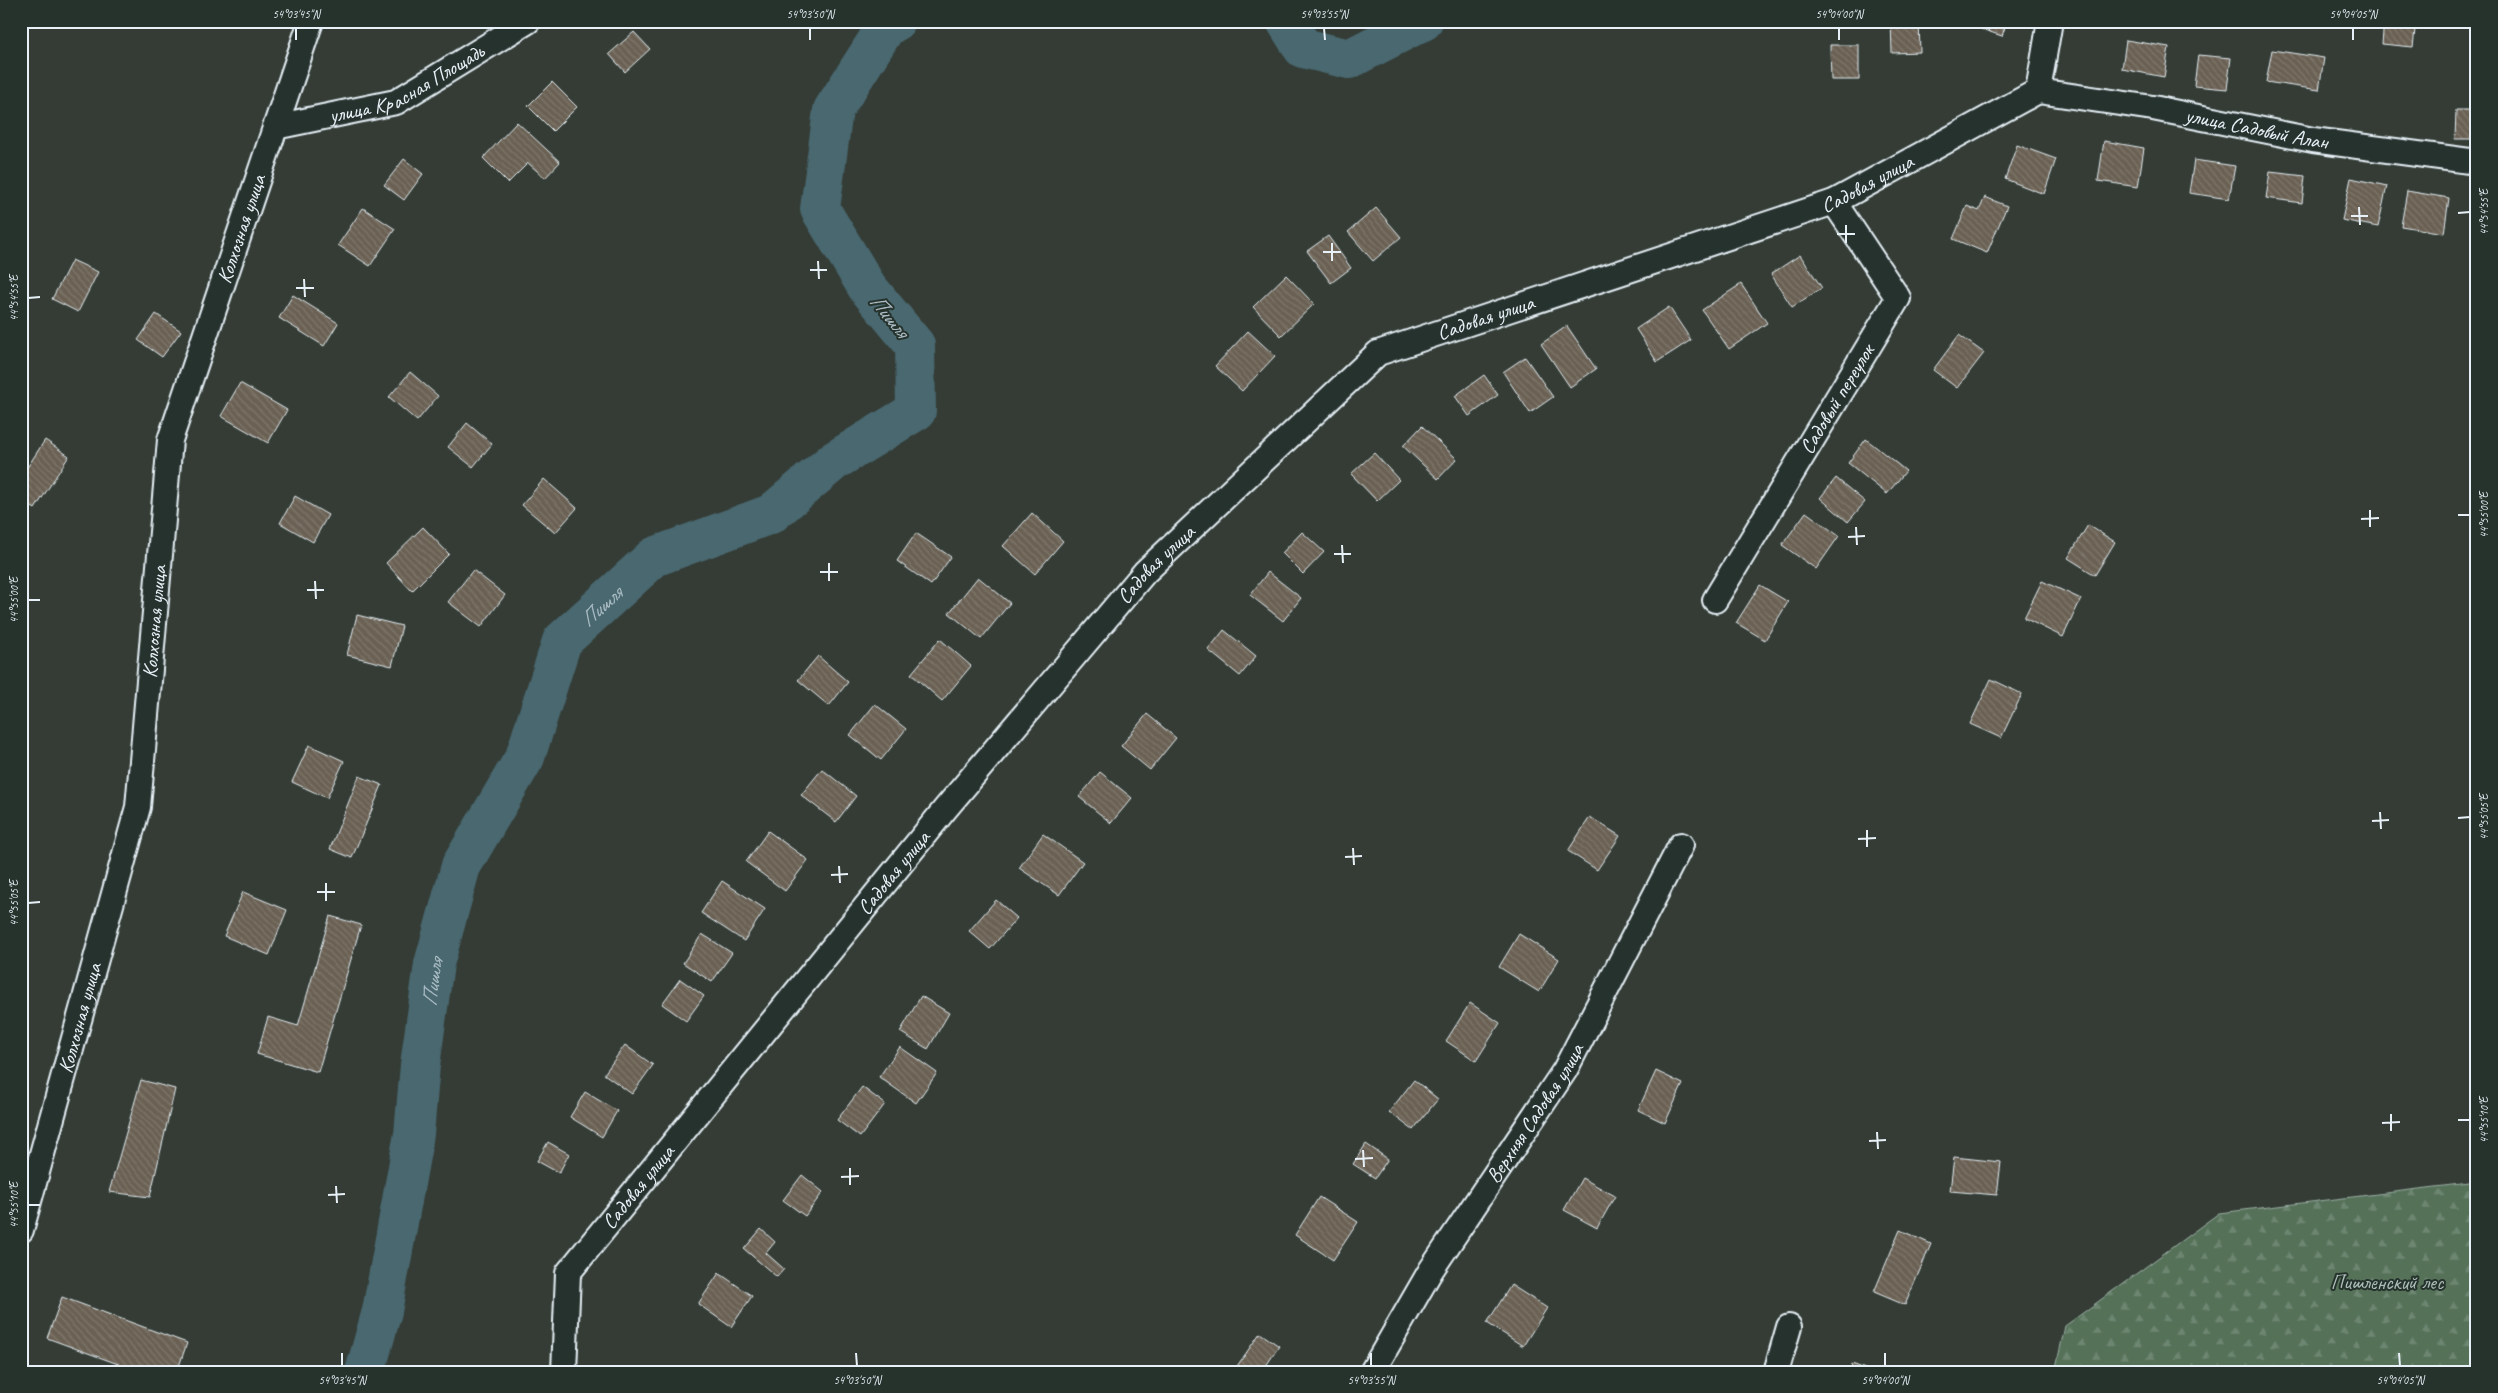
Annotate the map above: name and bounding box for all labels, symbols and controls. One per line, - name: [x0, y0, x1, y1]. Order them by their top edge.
- text: 54°03'45"N: [272, 6, 321, 22]
- text: 54°03'50"N: [786, 6, 835, 22]
- text: 54°03'55"N: [1300, 6, 1349, 22]
- text: 54°04'00"N: [1815, 6, 1864, 22]
- text: 54°04'05"N: [2329, 6, 2378, 22]
- street label: улица Красная Площадь: [325, 37, 490, 129]
- street label: улица Садовый Алан: [2181, 101, 2331, 155]
- street label: Садовая улица: [1818, 148, 1919, 218]
- street label: Колхозная улица: [211, 170, 272, 287]
- text: 44°54'55"E: [2476, 187, 2492, 235]
- text: 44°54'55"E: [6, 273, 22, 321]
- water label: Пишля: [863, 288, 918, 346]
- street label: Садовая улица: [1433, 289, 1539, 346]
- street label: Садовый переулок: [1794, 338, 1881, 459]
- text: 44°55'00"E: [2476, 490, 2492, 538]
- street label: Садовая улица: [1111, 518, 1201, 609]
- street label: Колхозная улица: [136, 562, 172, 679]
- text: 44°55'00"E: [6, 575, 22, 623]
- water label: Пишля: [574, 578, 631, 633]
- text: 44°55'05"E: [2476, 792, 2492, 840]
- street label: Садовая улица: [852, 824, 936, 920]
- text: 44°55'05"E: [6, 878, 22, 926]
- water label: Пишля: [415, 951, 451, 1008]
- street label: Колхозная улица: [52, 958, 108, 1076]
- street label: Верхняя Садовая улица: [1480, 1038, 1590, 1188]
- text: 44°55'10"E: [2476, 1095, 2492, 1143]
- street label: Садовая улица: [596, 1138, 681, 1234]
- text: 44°55'10"E: [6, 1180, 22, 1228]
- park label: Пишленский лес: [2331, 1269, 2445, 1295]
- text: 54°03'45"N: [318, 1372, 367, 1388]
- text: 54°03'50"N: [833, 1372, 882, 1388]
- text: 54°03'55"N: [1347, 1372, 1396, 1388]
- text: 54°04'00"N: [1861, 1372, 1910, 1388]
- text: 54°04'05"N: [2376, 1372, 2425, 1388]

